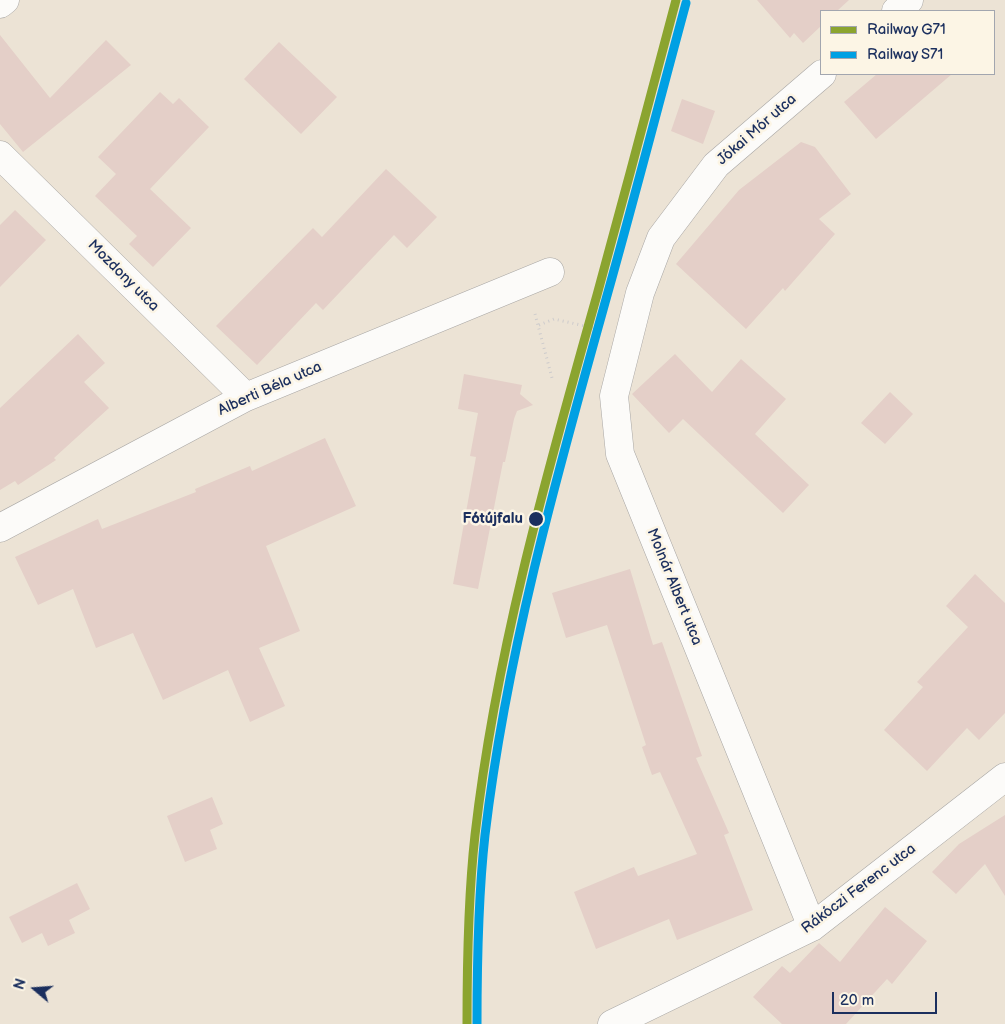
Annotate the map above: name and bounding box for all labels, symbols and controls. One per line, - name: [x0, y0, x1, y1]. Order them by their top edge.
- legend: [820, 10, 995, 75]
- text: Railway G71: [867, 20, 946, 39]
- text: Railway S71: [867, 45, 943, 64]
- street label: Jókai Mór utca: [714, 91, 800, 169]
- street label: Mozdony utca: [84, 237, 162, 315]
- street label: Alberti Béla utca: [215, 358, 325, 420]
- place label: Fótújfalu: [463, 510, 523, 528]
- marker: Fótújfalu: [527, 510, 545, 528]
- street label: Molnár Albert utca: [642, 526, 706, 648]
- street label: Rákóczi Ferenc utca: [798, 840, 920, 938]
- north arrow: [10, 964, 60, 1014]
- text: N: [11, 977, 30, 992]
- scale bar: [835, 982, 940, 1014]
- text: 20 m: [840, 991, 874, 1010]

